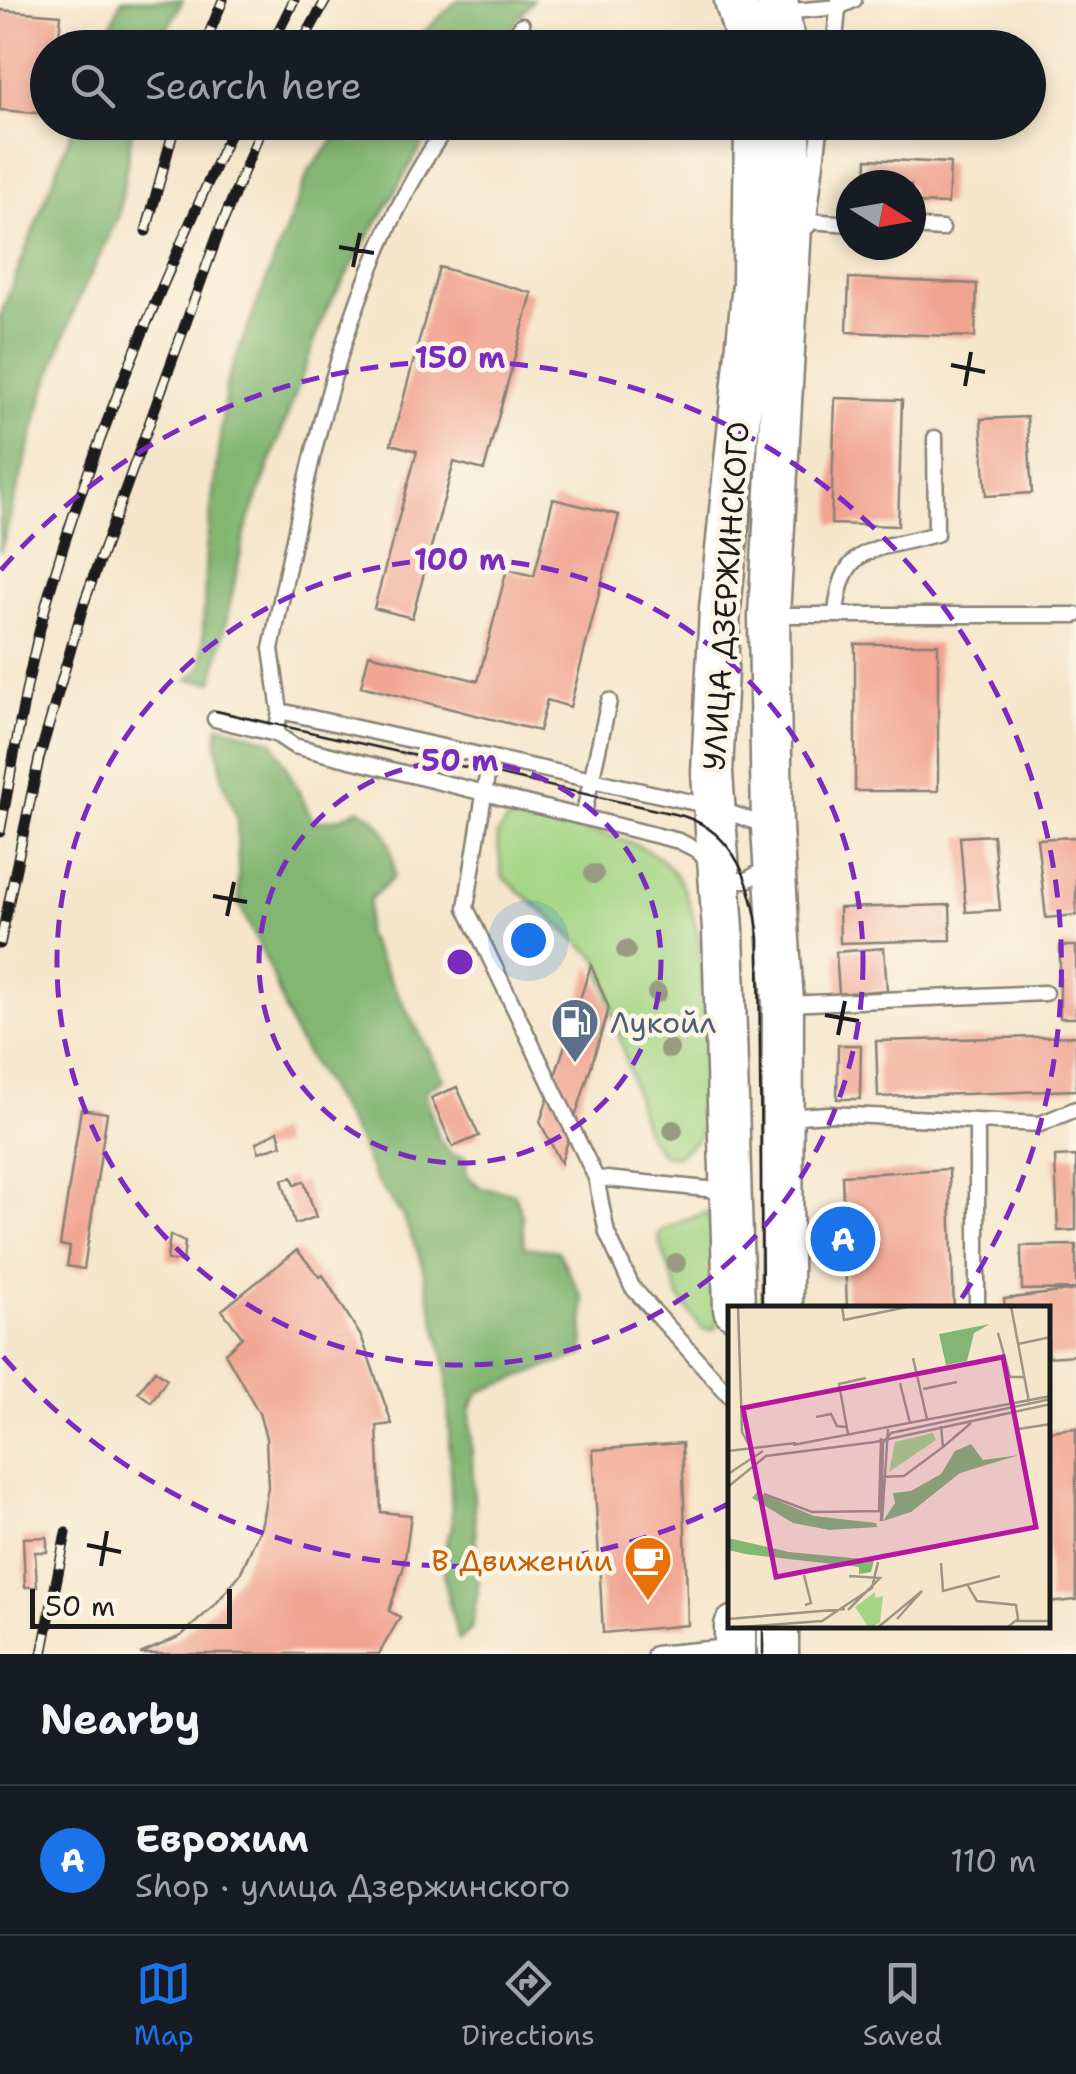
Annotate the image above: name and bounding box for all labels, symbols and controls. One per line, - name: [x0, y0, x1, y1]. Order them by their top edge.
- search box: [30, 30, 1046, 140]
- icon: search: [65, 58, 120, 113]
- text: Search here: [145, 60, 362, 111]
- north arrow: [836, 170, 926, 260]
- text: 150 m: [415, 337, 505, 378]
- street label: УЛИЦА ДЗЕРЖИНСКОГО: [693, 420, 759, 772]
- text: 100 m: [414, 539, 506, 580]
- text: 50 m: [421, 740, 499, 781]
- your location: [503, 915, 554, 966]
- centre of rings: [442, 944, 478, 980]
- fuel station icon: Лукойл: [549, 996, 601, 1064]
- place label: Лукойл: [610, 1002, 717, 1043]
- pin: A: [810, 1202, 876, 1276]
- inset map: [728, 1306, 1051, 1629]
- cafe icon: В Движении: [622, 1534, 674, 1602]
- place label: В Движении: [431, 1540, 613, 1581]
- scale bar: [30, 1584, 232, 1628]
- text: 50 m: [45, 1587, 115, 1625]
- text: Nearby: [40, 1691, 200, 1747]
- text: Еврохим: [135, 1813, 309, 1864]
- text: A: [60, 1839, 85, 1882]
- text: 110 m: [950, 1839, 1036, 1882]
- text: Shop · улица Дзержинского: [135, 1864, 570, 1907]
- tab: Map: [134, 1956, 194, 2054]
- tab: Directions: [461, 1956, 595, 2054]
- tab: Saved: [863, 1956, 942, 2054]

